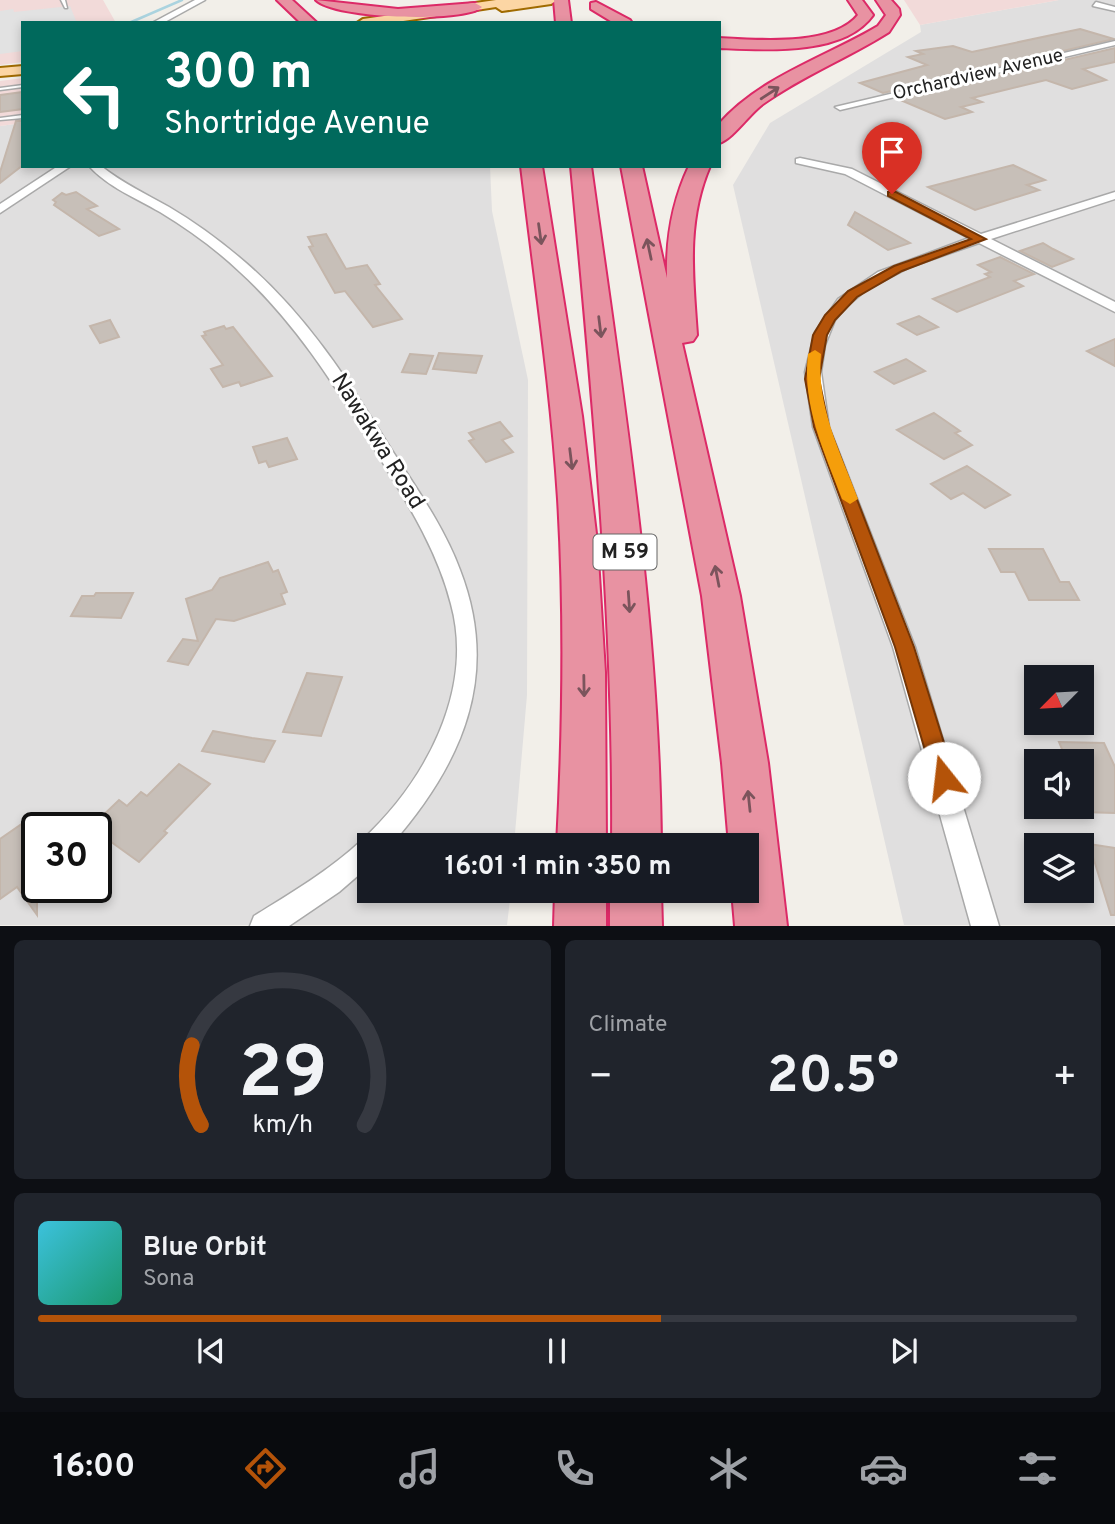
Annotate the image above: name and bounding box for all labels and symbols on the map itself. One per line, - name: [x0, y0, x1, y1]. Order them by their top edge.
- street label: Orchardview Avenue: [890, 44, 1066, 106]
- one-way arrow: [760, 86, 779, 100]
- pin: [862, 122, 922, 194]
- one-way arrow: [534, 222, 547, 245]
- one-way arrow: [641, 238, 655, 261]
- one-way arrow: [593, 315, 606, 338]
- street label: Nawakwa Road: [324, 369, 430, 515]
- one-way arrow: [565, 447, 578, 470]
- road number: M 59: [594, 534, 656, 570]
- one-way arrow: [709, 565, 723, 588]
- one-way arrow: [623, 590, 636, 613]
- north arrow: [1024, 665, 1094, 735]
- one-way arrow: [577, 675, 591, 698]
- position arrow: [907, 741, 981, 815]
- one-way arrow: [742, 790, 755, 813]
- speed limit sign: 30: [21, 812, 112, 903]

